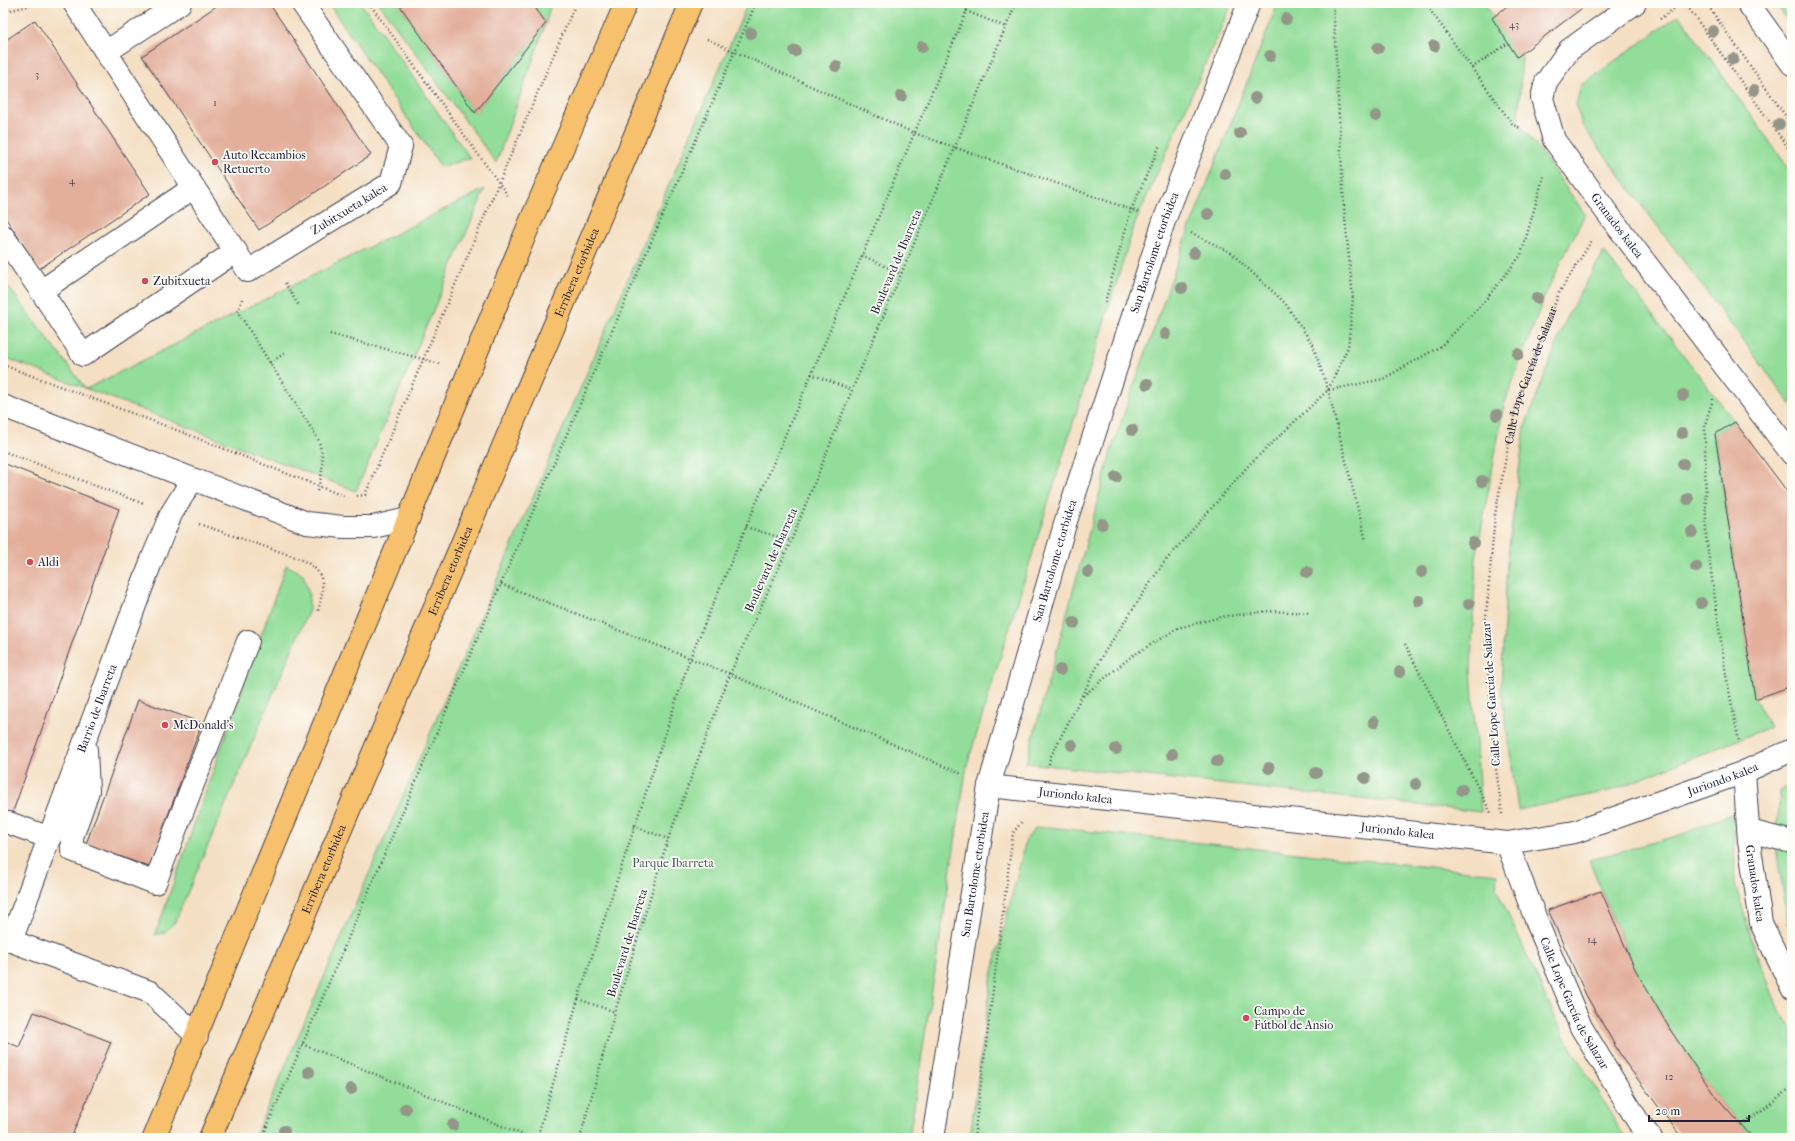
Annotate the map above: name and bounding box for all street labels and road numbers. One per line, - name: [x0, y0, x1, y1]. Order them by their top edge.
- street label: Zubitxueta kalea: [308, 180, 390, 238]
- street label: San Bartolome etorbidea: [1127, 190, 1182, 315]
- street label: Granados kalea: [1588, 190, 1646, 261]
- street label: Boulevard de Ibarreta: [868, 207, 925, 317]
- street label: Erribera etorbidea: [552, 225, 602, 319]
- street label: Calle Lope García de Salazar: [1502, 303, 1561, 445]
- street label: San Bartolome etorbidea: [1030, 497, 1080, 624]
- street label: Boulevard de Ibarreta: [742, 505, 800, 614]
- street label: Erribera etorbidea: [425, 524, 476, 618]
- street label: Calle Lope García de Salazar: [1479, 620, 1503, 767]
- street label: Barrio de Ibarreta: [74, 662, 120, 755]
- street label: Juriondo kalea: [1685, 759, 1761, 799]
- street label: Juriondo kalea: [1037, 784, 1114, 807]
- street label: San Bartolome etorbidea: [958, 810, 992, 938]
- street label: Juriondo kalea: [1359, 820, 1436, 842]
- street label: Erribera etorbidea: [299, 822, 349, 916]
- street label: Granados kalea: [1743, 844, 1768, 923]
- street label: Boulevard de Ibarreta: [604, 887, 650, 999]
- street label: Calle Lope García de Salazar: [1537, 935, 1612, 1073]

